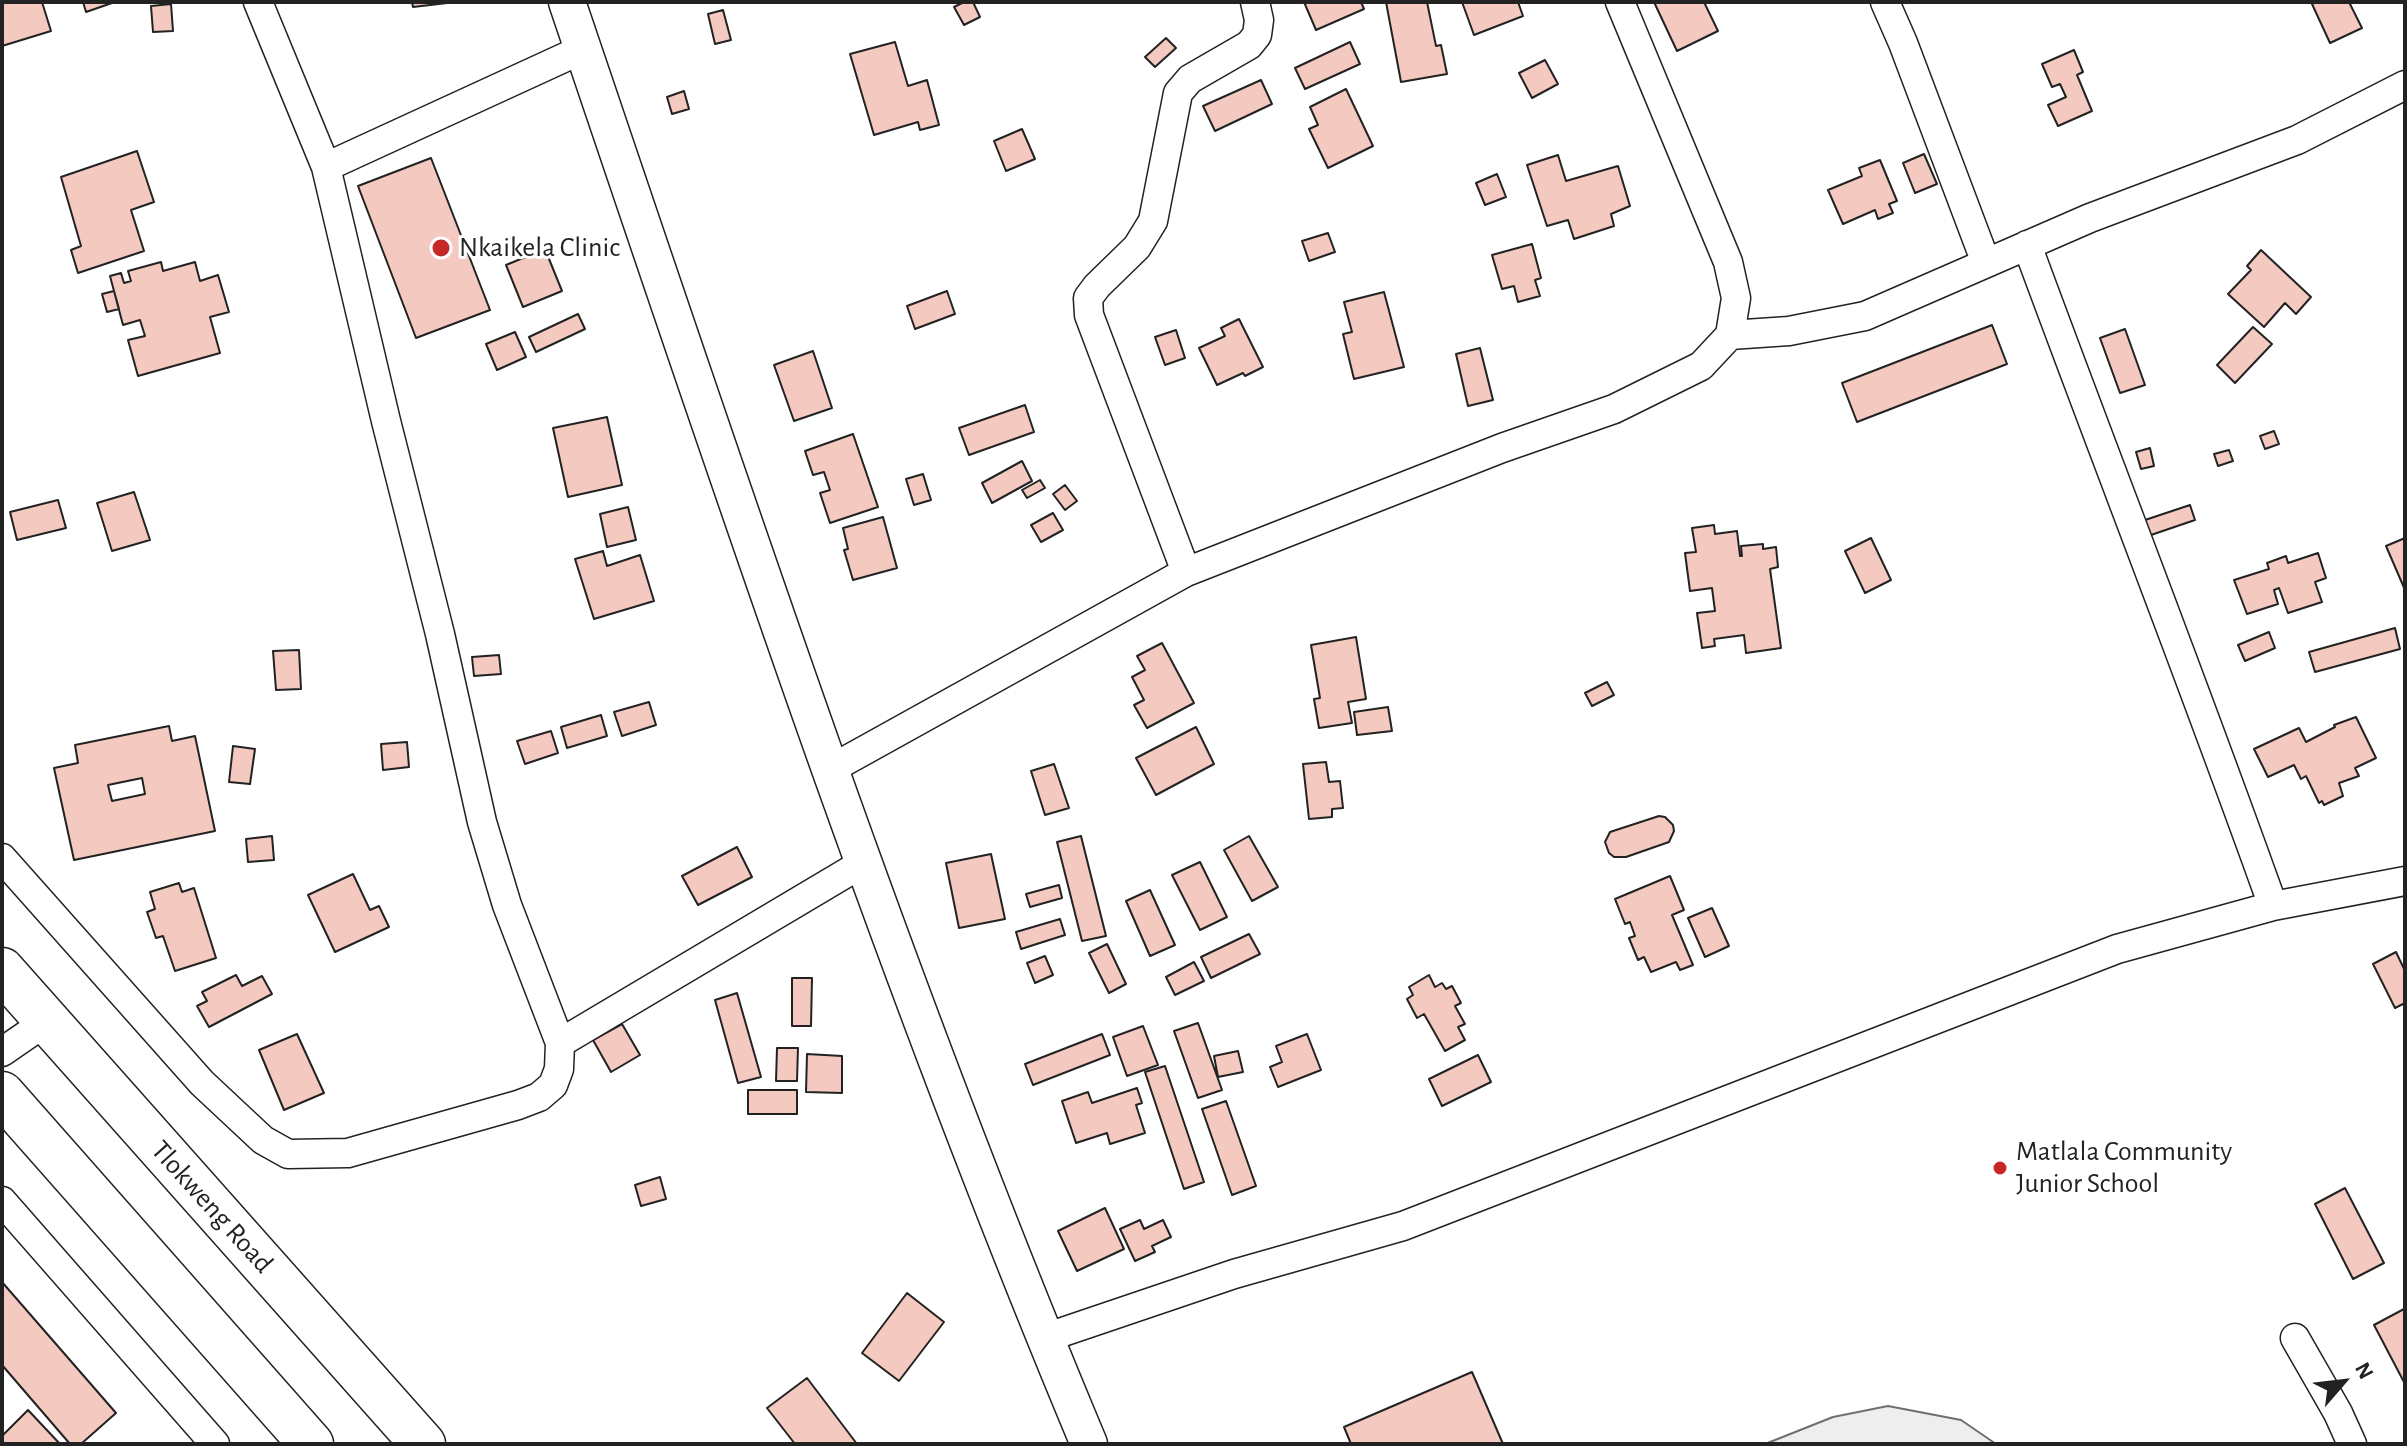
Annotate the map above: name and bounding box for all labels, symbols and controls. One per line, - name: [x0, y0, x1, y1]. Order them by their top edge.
- place label: Nkaikela Clinic: [459, 231, 620, 265]
- marker: Nkaikela Clinic: [430, 237, 452, 259]
- street label: Tlokweng Road: [144, 1134, 280, 1280]
- place label: Matlala Community Junior School: [2016, 1135, 2232, 1201]
- marker: Matlala Community Junior School: [1991, 1159, 2009, 1177]
- north arrow: [2303, 1342, 2383, 1422]
- text: N: [2351, 1359, 2377, 1383]

